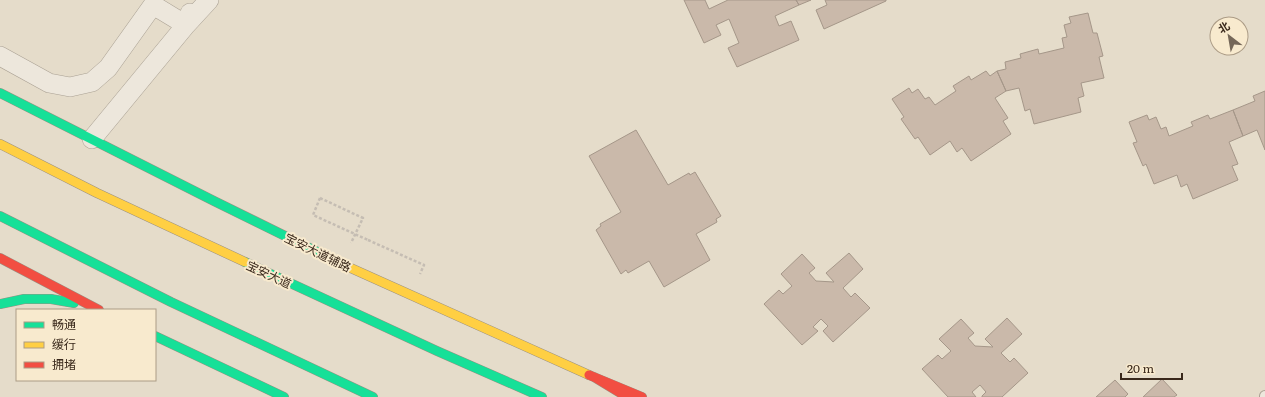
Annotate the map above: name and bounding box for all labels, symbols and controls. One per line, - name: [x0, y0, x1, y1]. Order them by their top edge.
- north arrow: [1209, 16, 1249, 56]
- text: 北: [1214, 17, 1232, 36]
- street label: 宝安大道辅路: [282, 228, 354, 276]
- street label: 宝安大道: [243, 256, 295, 292]
- legend: [16, 309, 156, 381]
- text: 畅通: [52, 315, 76, 333]
- text: 缓行: [52, 335, 76, 353]
- text: 拥堵: [52, 355, 76, 373]
- scale bar: [1121, 355, 1182, 381]
- text: 20 m: [1127, 359, 1154, 377]

